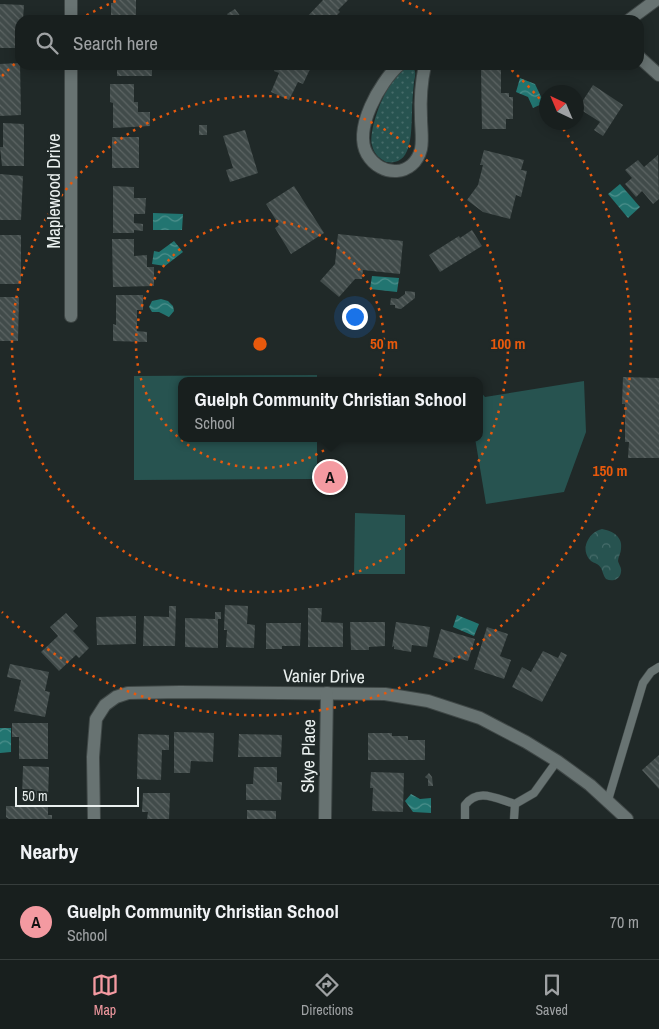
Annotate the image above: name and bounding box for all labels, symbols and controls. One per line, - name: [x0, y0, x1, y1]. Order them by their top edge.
- search box: [15, 15, 644, 70]
- icon: search: [33, 29, 61, 57]
- text: Search here: [73, 30, 158, 56]
- north arrow: [539, 85, 584, 130]
- street label: Maplewood Drive: [41, 134, 66, 248]
- your location: [342, 304, 368, 330]
- text: 50 m: [370, 333, 398, 354]
- text: 100 m: [491, 333, 525, 354]
- centre of rings: [251, 335, 269, 353]
- popup: [178, 377, 483, 442]
- text: Guelph Community Christian School: [195, 386, 466, 412]
- text: School: [195, 412, 235, 434]
- pin: A: [314, 458, 346, 496]
- text: 150 m: [593, 460, 627, 481]
- street label: Vanier Drive: [283, 663, 365, 689]
- street label: Skye Place: [295, 719, 321, 793]
- scale bar: [15, 784, 139, 807]
- text: 50 m: [22, 787, 48, 805]
- text: Nearby: [20, 837, 78, 866]
- text: Guelph Community Christian School: [67, 898, 339, 924]
- text: A: [31, 911, 41, 933]
- text: 70 m: [610, 911, 639, 933]
- text: School: [67, 924, 107, 946]
- tab: Map: [91, 971, 119, 1019]
- tab: Directions: [301, 971, 353, 1019]
- tab: Saved: [535, 971, 568, 1019]

